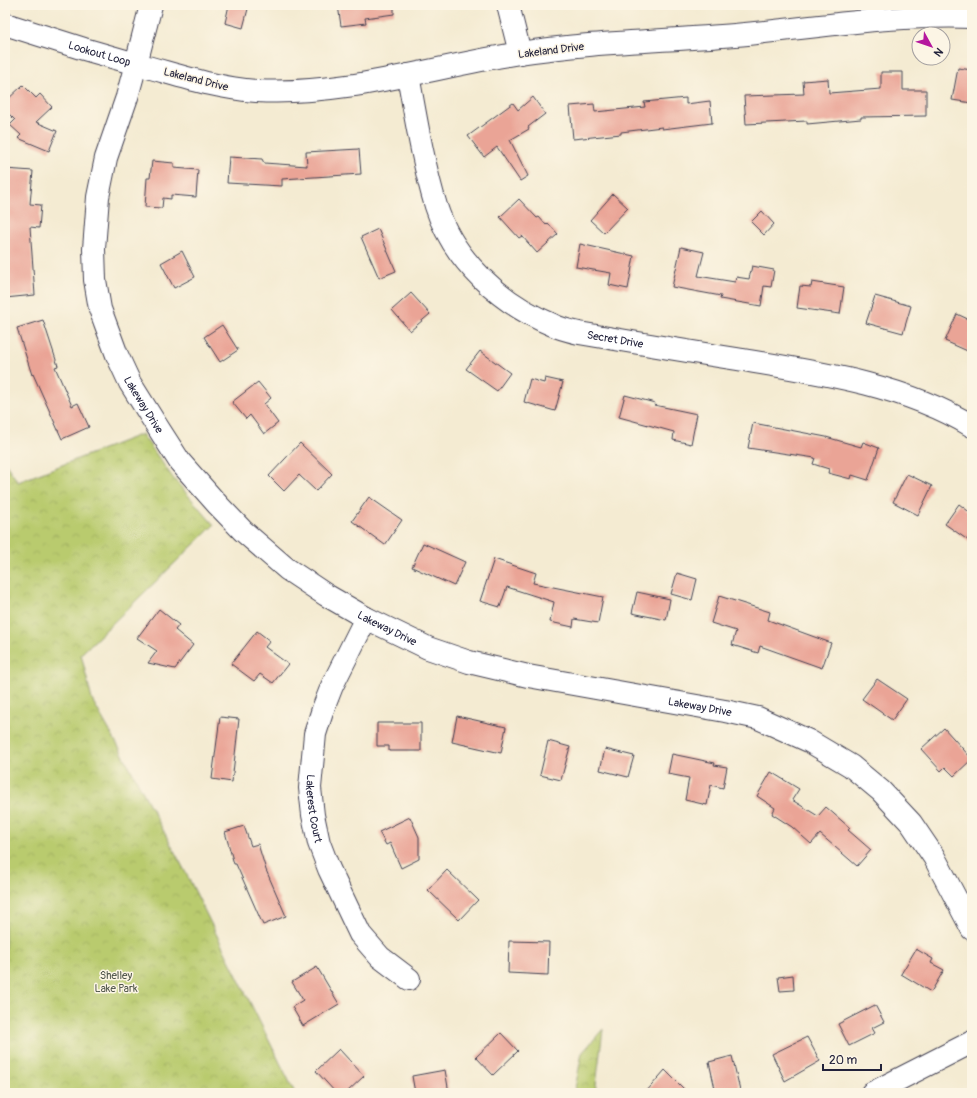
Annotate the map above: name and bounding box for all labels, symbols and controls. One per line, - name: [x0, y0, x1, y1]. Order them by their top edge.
- north arrow: [911, 26, 951, 66]
- street label: Lookout Loop: [67, 38, 132, 69]
- street label: Lakeland Drive: [517, 40, 585, 61]
- text: N: [931, 45, 946, 60]
- street label: Lakeland Drive: [162, 65, 230, 94]
- street label: Secret Drive: [586, 328, 645, 351]
- street label: Lakeway Drive: [121, 374, 166, 436]
- street label: Lakeway Drive: [355, 608, 419, 649]
- street label: Lakeway Drive: [667, 695, 734, 719]
- street label: Lakerest Court: [303, 774, 325, 844]
- park label: Shelley Lake Park: [95, 969, 138, 995]
- scale bar: [823, 1046, 881, 1072]
- text: 20 m: [829, 1053, 858, 1068]

